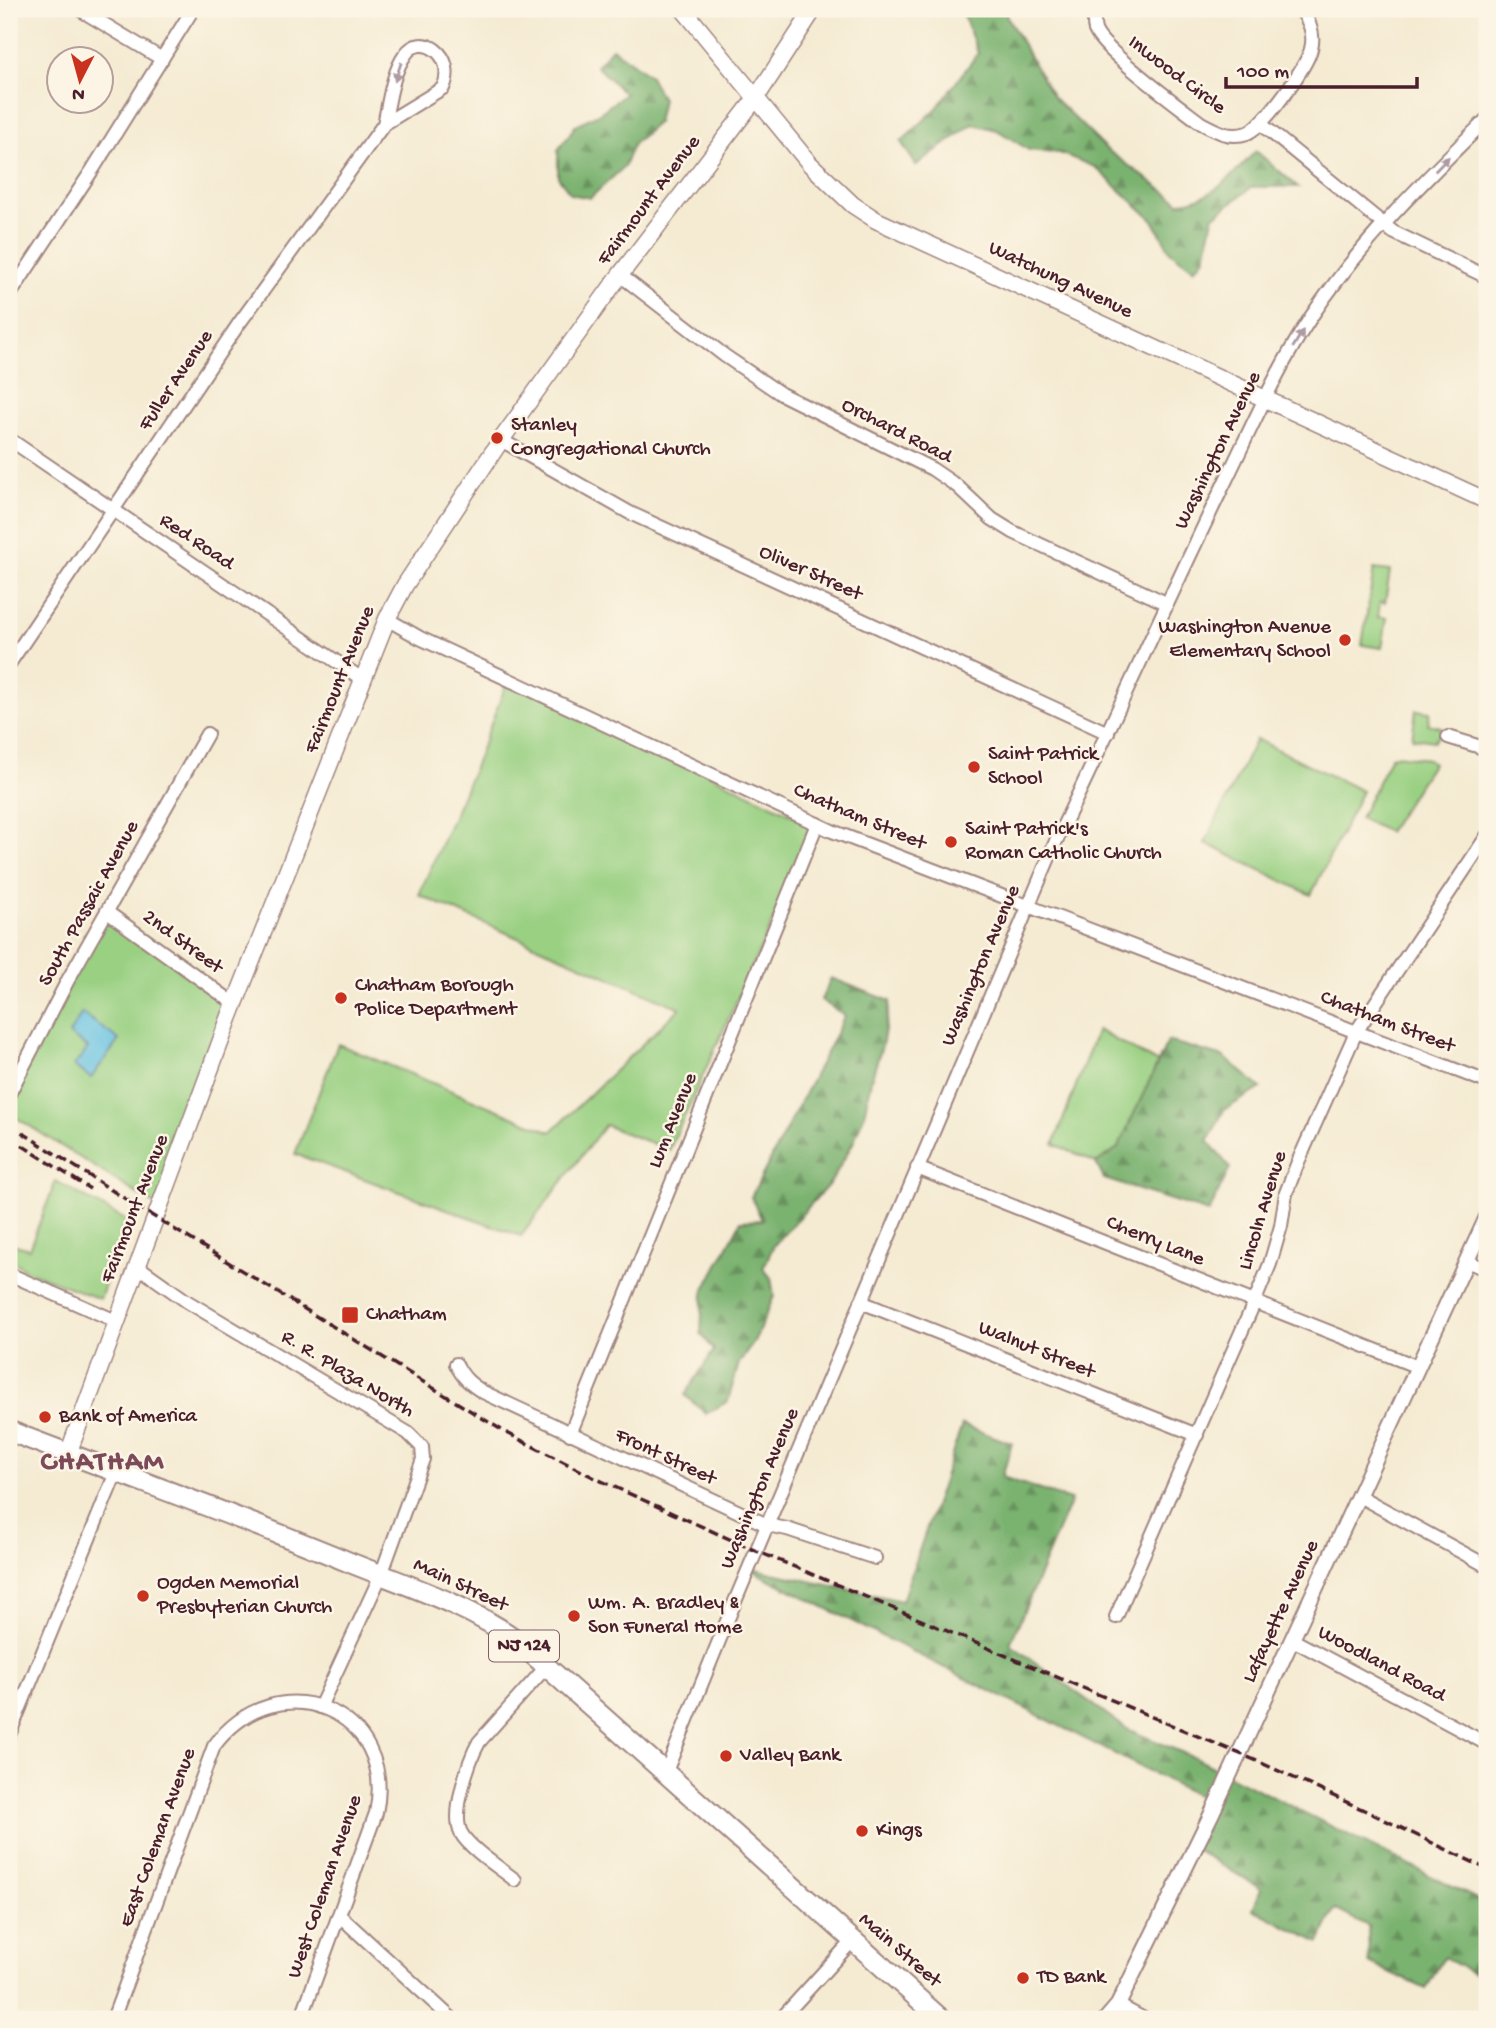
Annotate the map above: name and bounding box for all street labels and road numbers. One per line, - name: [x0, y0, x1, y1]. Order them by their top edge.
- street label: Inwood Circle: [1122, 31, 1231, 122]
- street label: Fairmount Avenue: [592, 130, 708, 272]
- street label: Watchung Avenue: [984, 237, 1137, 326]
- street label: Fuller Avenue: [134, 325, 221, 437]
- street label: Washington Avenue: [1170, 367, 1269, 534]
- street label: Orchard Road: [837, 393, 957, 471]
- street label: Red Road: [154, 509, 240, 578]
- street label: Oliver Street: [755, 540, 868, 609]
- street label: Fairmount Avenue: [300, 602, 382, 758]
- street label: Chatham Street: [789, 779, 931, 858]
- street label: South Passaic Avenue: [34, 816, 146, 991]
- street label: Washington Avenue: [937, 881, 1028, 1050]
- street label: 2nd Street: [137, 905, 229, 982]
- street label: Chatham Street: [1316, 986, 1460, 1061]
- street label: Lum Avenue: [644, 1069, 705, 1172]
- street label: Fairmount Avenue: [96, 1130, 176, 1288]
- street label: Lincoln Avenue: [1234, 1147, 1294, 1273]
- street label: Cherry Lane: [1102, 1211, 1209, 1273]
- street label: Walnut Street: [974, 1316, 1100, 1387]
- street label: R. R. Plaza North: [276, 1325, 418, 1425]
- street label: Washington Avenue: [716, 1404, 807, 1573]
- street label: Front Street: [610, 1423, 722, 1493]
- street label: Lafayette Avenue: [1238, 1536, 1327, 1687]
- street label: Main Street: [409, 1553, 514, 1620]
- street label: Woodland Road: [1313, 1621, 1451, 1710]
- road number: NJ 124: [489, 1630, 559, 1662]
- street label: East Coleman Avenue: [115, 1744, 203, 1931]
- street label: West Coleman Avenue: [283, 1791, 370, 1982]
- street label: Main Street: [852, 1908, 947, 1995]

